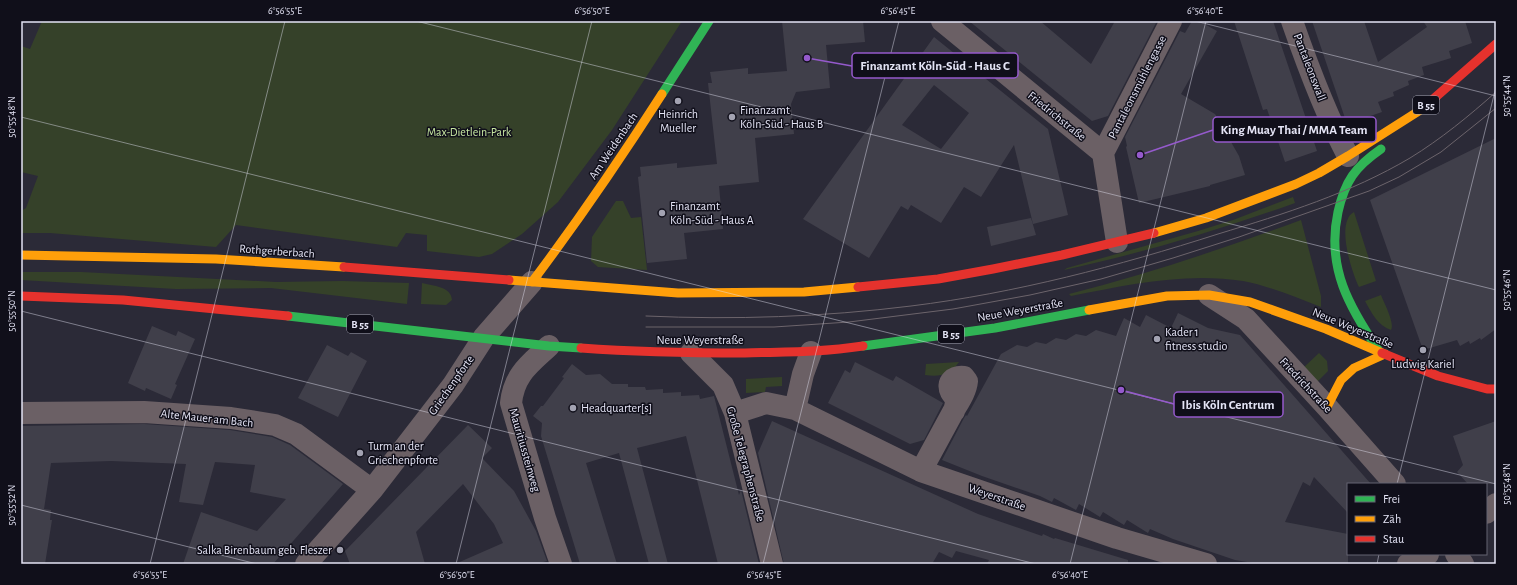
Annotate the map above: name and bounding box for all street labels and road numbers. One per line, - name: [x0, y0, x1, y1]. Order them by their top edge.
- street label: Pantaleonswall: [1292, 32, 1328, 102]
- street label: Pantaleonsmühlengasse: [1106, 33, 1168, 141]
- street label: Friedrichstraße: [1026, 89, 1088, 143]
- road number: B 55: [1413, 96, 1439, 114]
- street label: Am Weidenbach: [586, 111, 640, 181]
- street label: Rothgerberbach: [239, 242, 315, 260]
- street label: Neue Weyerstraße: [976, 297, 1064, 324]
- street label: Neue Weyerstraße: [1310, 305, 1395, 351]
- road number: B 55: [347, 315, 373, 333]
- road number: B 55: [938, 325, 964, 343]
- street label: Neue Weyerstraße: [657, 334, 743, 347]
- street label: Griechenpforte: [426, 353, 476, 417]
- street label: Friedrichstraße: [1278, 355, 1334, 415]
- street label: Große Telegraphenstraße: [725, 405, 767, 523]
- street label: Alte Mauer am Bach: [160, 407, 254, 429]
- street label: Mauritiussteinweg: [507, 407, 543, 493]
- street label: Weyerstraße: [966, 482, 1027, 513]

